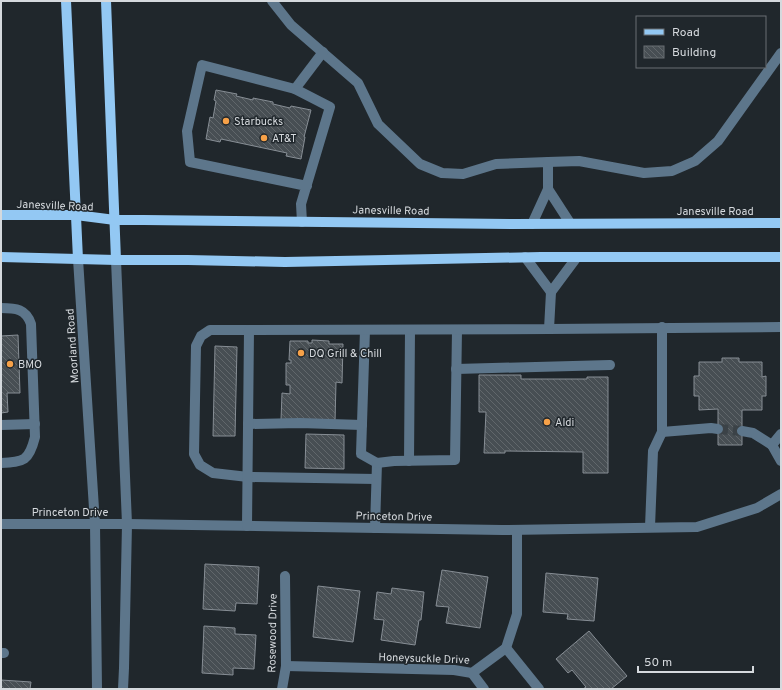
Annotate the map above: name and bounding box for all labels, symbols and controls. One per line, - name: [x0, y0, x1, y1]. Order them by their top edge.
- legend: [636, 16, 766, 68]
- text: Road: [672, 25, 700, 41]
- text: Building: [672, 45, 716, 61]
- place label: Starbucks: [234, 115, 283, 129]
- marker: Starbucks: [221, 116, 231, 126]
- place label: AT&T: [272, 132, 297, 146]
- marker: AT&T: [259, 133, 269, 143]
- street label: Janesville Road: [16, 198, 94, 214]
- street label: Janesville Road: [352, 203, 430, 219]
- street label: Janesville Road: [676, 205, 754, 219]
- street label: Moorland Road: [63, 308, 83, 384]
- place label: DQ Grill & Chill: [309, 347, 382, 361]
- marker: DQ Grill & Chill: [296, 348, 306, 358]
- place label: BMO: [18, 358, 42, 372]
- marker: BMO: [5, 359, 15, 369]
- place label: Aldi: [555, 416, 574, 430]
- marker: Aldi: [542, 417, 552, 427]
- street label: Princeton Drive: [32, 506, 108, 520]
- street label: Princeton Drive: [356, 509, 433, 525]
- street label: Rosewood Drive: [265, 593, 281, 673]
- scale bar: [638, 648, 753, 674]
- street label: Honeysuckle Drive: [378, 650, 470, 668]
- text: 50 m: [644, 655, 672, 671]

